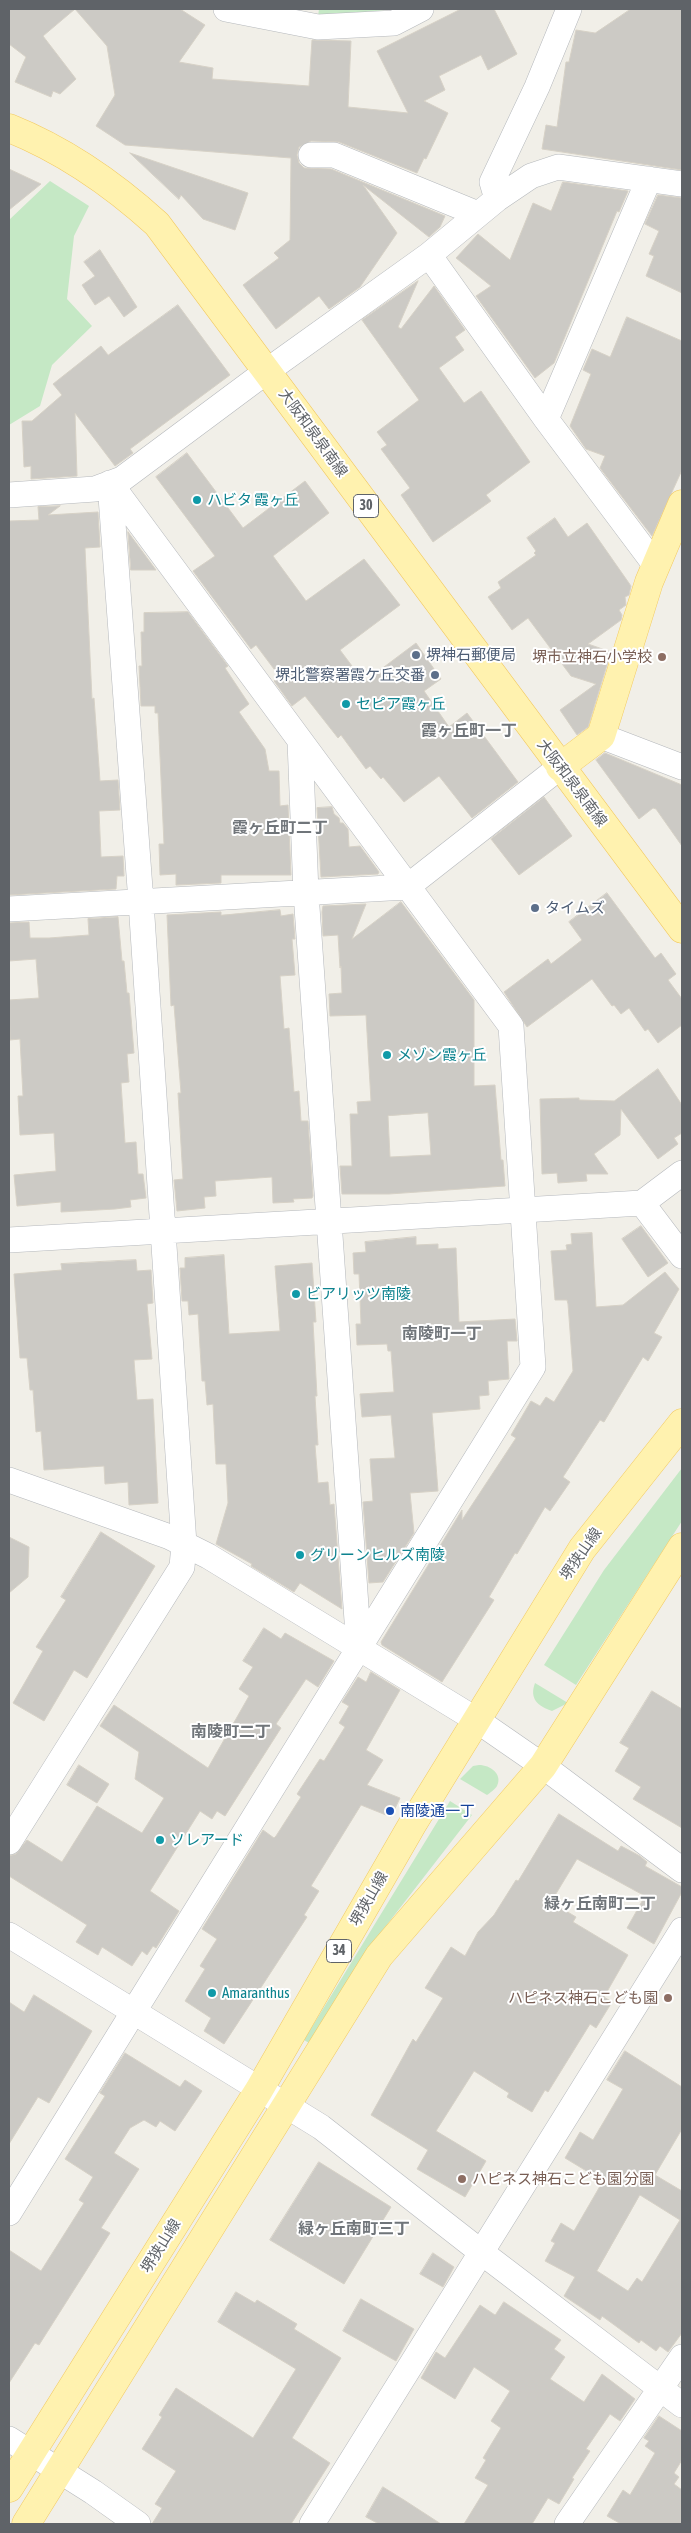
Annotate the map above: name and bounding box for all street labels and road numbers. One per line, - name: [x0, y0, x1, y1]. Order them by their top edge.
- street label: 大阪和泉泉南線: [275, 385, 351, 481]
- road number: 30: [354, 494, 378, 518]
- street label: 大阪和泉泉南線: [533, 736, 611, 830]
- street label: 堺狭山線: [556, 1524, 606, 1584]
- street label: 堺狭山線: [346, 1869, 392, 1929]
- road number: 34: [326, 1940, 352, 1962]
- street label: 堺狭山線: [137, 2216, 185, 2276]

